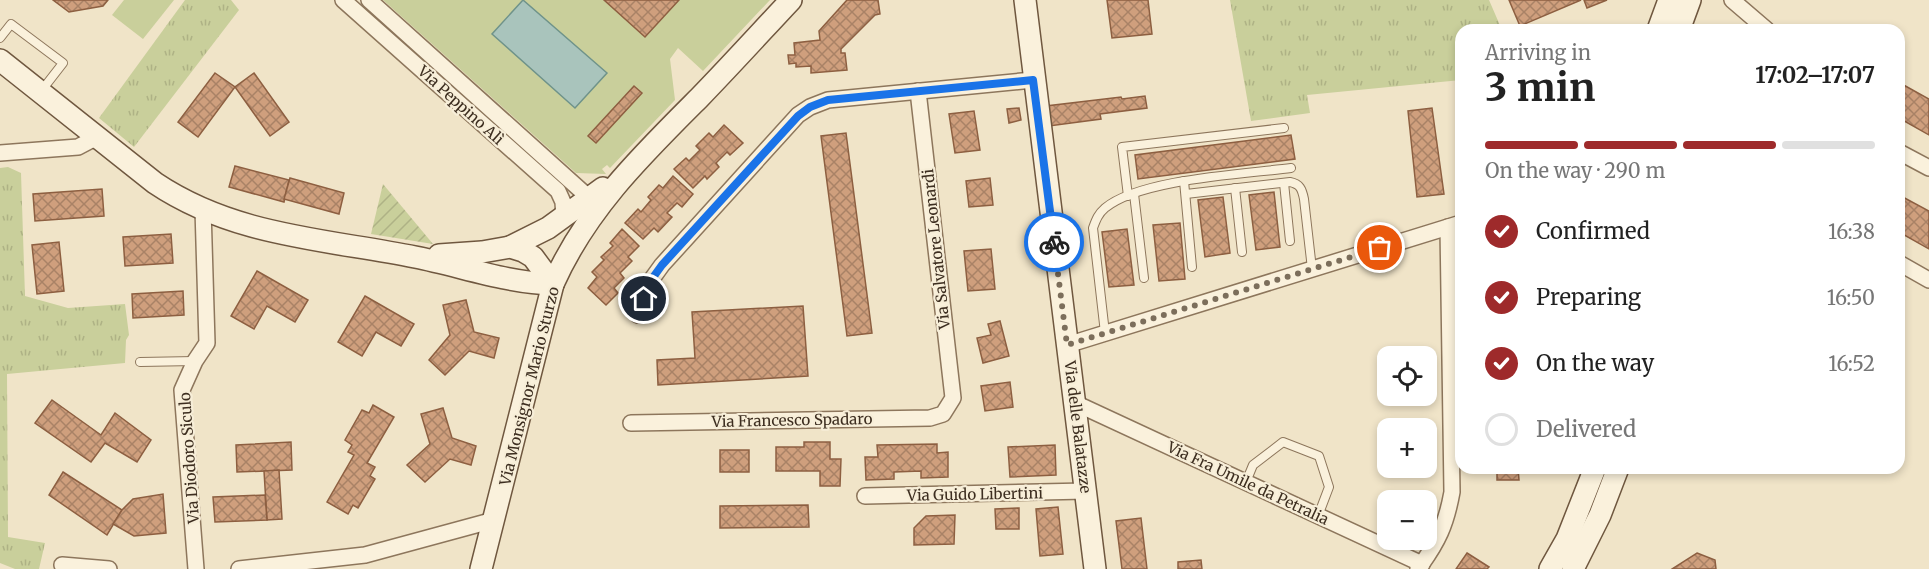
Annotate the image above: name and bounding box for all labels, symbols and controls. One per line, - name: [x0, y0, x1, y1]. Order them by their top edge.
- text: Arriving in: [1485, 40, 1591, 65]
- street label: Via Peppino Alì: [413, 61, 508, 149]
- text: 17:02–17:07: [1755, 61, 1875, 89]
- text: 3 min: [1485, 63, 1595, 112]
- text: On the way · 290 m: [1485, 158, 1665, 183]
- street label: Via Salvatore Leonardi: [918, 168, 954, 331]
- courier: [1024, 212, 1084, 272]
- icon: check: [1485, 215, 1518, 248]
- text: Confirmed: [1536, 217, 1650, 245]
- text: 16:38: [1828, 219, 1875, 244]
- pin: [1354, 222, 1405, 273]
- icon: bike: [1038, 226, 1071, 259]
- icon: bag: [1363, 231, 1396, 264]
- pin: [618, 273, 669, 324]
- icon: check: [1485, 281, 1518, 314]
- icon: home: [627, 282, 660, 315]
- text: Preparing: [1536, 283, 1641, 311]
- street label: Via Monsignor Mario Sturzo: [495, 284, 563, 488]
- text: 16:50: [1827, 285, 1875, 310]
- map controls: [1377, 346, 1437, 550]
- button: locate: [1377, 346, 1437, 406]
- icon: check: [1485, 347, 1518, 380]
- text: On the way: [1536, 349, 1654, 377]
- text: 16:52: [1828, 351, 1875, 376]
- street label: Via delle Balatazze: [1060, 359, 1096, 495]
- street label: Via Diodoro Siculo: [175, 391, 203, 525]
- street label: Via Francesco Spadaro: [711, 409, 873, 431]
- text: Delivered: [1536, 415, 1636, 443]
- button: +: [1377, 418, 1437, 478]
- street label: Via Fra Umile da Petralia: [1163, 437, 1332, 529]
- street label: Via Guido Libertini: [906, 483, 1043, 505]
- button: −: [1377, 490, 1437, 550]

